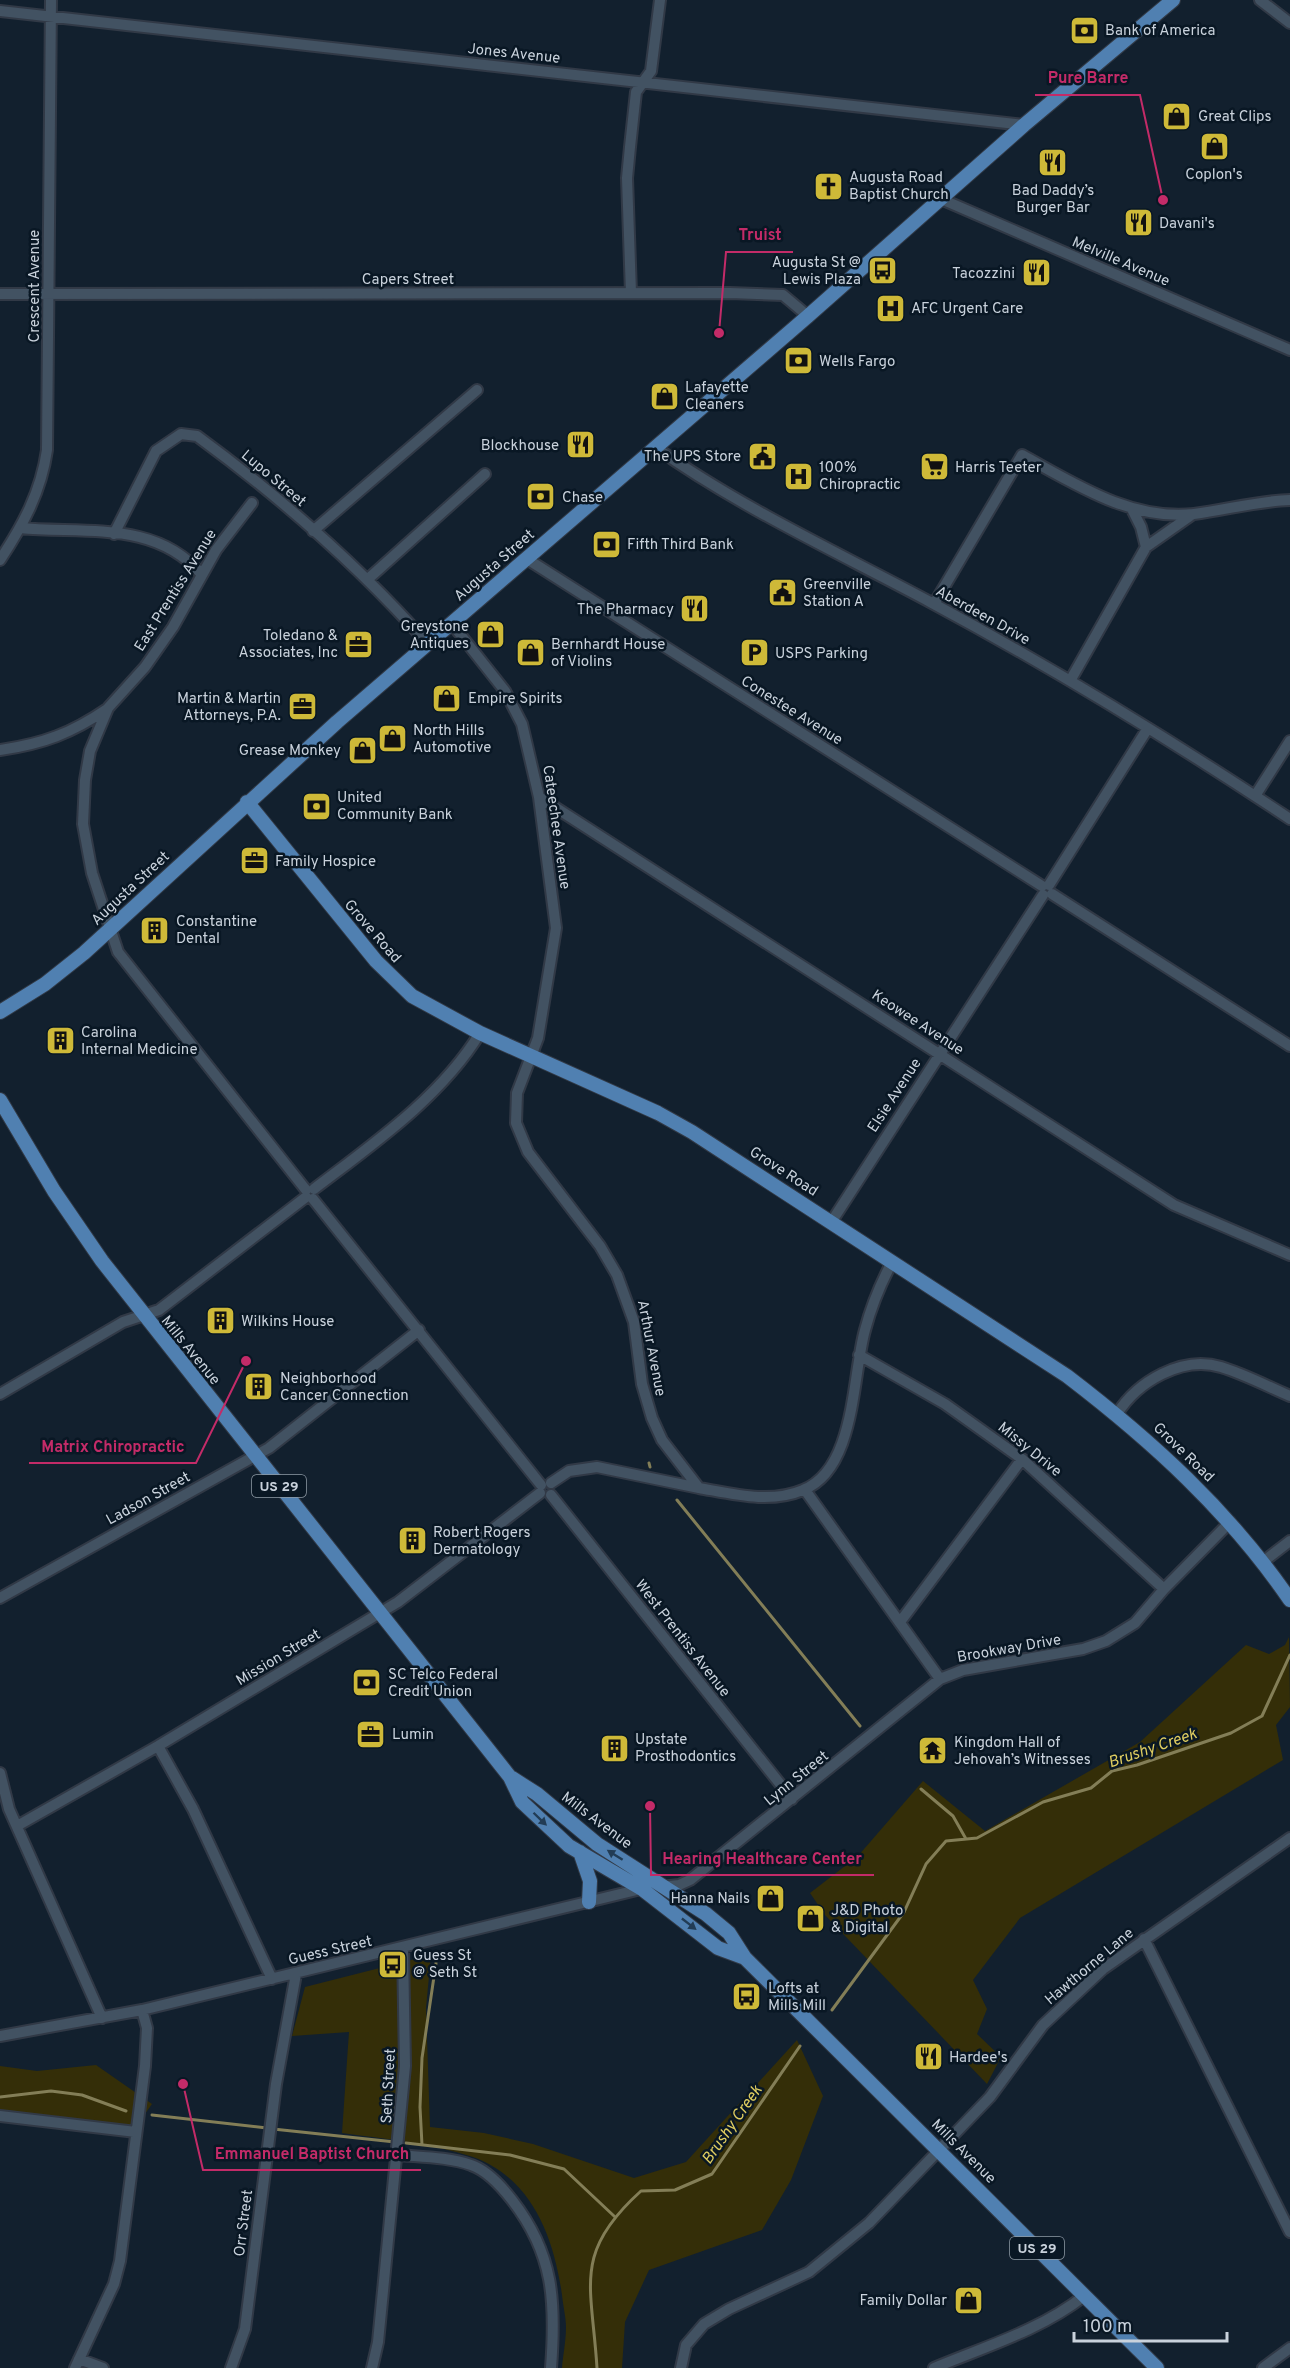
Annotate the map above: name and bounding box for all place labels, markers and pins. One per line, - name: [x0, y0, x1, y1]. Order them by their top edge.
- bank icon: Bank of America: [1068, 14, 1100, 46]
- place label: Bank of America: [1105, 22, 1215, 41]
- callout: Pure Barre: [1035, 61, 1140, 95]
- shop icon: Great Clips: [1161, 100, 1193, 132]
- place label: Great Clips: [1198, 108, 1271, 127]
- shop icon: Coplon's: [1198, 131, 1230, 163]
- restaurant icon: Bad Daddy’s Burger Bar: [1037, 147, 1069, 179]
- place label: Coplon's: [1185, 166, 1243, 185]
- place label: Augusta Road Baptist Church: [849, 169, 949, 205]
- church icon: Augusta Road Baptist Church: [812, 170, 844, 202]
- place label: Bad Daddy’s Burger Bar: [1012, 182, 1094, 218]
- restaurant icon: Davani's: [1122, 207, 1154, 239]
- place label: Davani's: [1159, 215, 1215, 234]
- callout: Truist: [726, 218, 793, 252]
- place label: Augusta St @ Lewis Plaza: [772, 254, 861, 290]
- bus stop icon: Augusta St @ Lewis Plaza: [866, 255, 898, 287]
- restaurant icon: Tacozzini: [1020, 257, 1052, 289]
- place label: Tacozzini: [952, 265, 1015, 284]
- hospital icon: AFC Urgent Care: [874, 292, 906, 324]
- place label: AFC Urgent Care: [911, 300, 1023, 319]
- bank icon: Wells Fargo: [782, 345, 814, 377]
- place label: Wells Fargo: [819, 353, 895, 372]
- place label: Lafayette Cleaners: [685, 379, 749, 415]
- shop icon: Lafayette Cleaners: [648, 380, 680, 412]
- restaurant icon: Blockhouse: [564, 429, 596, 461]
- place label: Blockhouse: [481, 437, 559, 456]
- public building icon: The UPS Store: [746, 440, 778, 472]
- place label: The UPS Store: [644, 448, 741, 467]
- supermarket icon: Harris Teeter: [918, 451, 950, 483]
- place label: 100% Chiropractic: [819, 459, 901, 495]
- place label: Harris Teeter: [955, 459, 1042, 478]
- hospital icon: 100% Chiropractic: [782, 460, 814, 492]
- bank icon: Chase: [525, 481, 557, 513]
- place label: Chase: [562, 489, 603, 508]
- bank icon: Fifth Third Bank: [590, 528, 622, 560]
- place label: Fifth Third Bank: [627, 536, 734, 555]
- place label: Greenville Station A: [803, 576, 871, 612]
- public building icon: Greenville Station A: [766, 577, 798, 609]
- restaurant icon: The Pharmacy: [679, 593, 711, 625]
- place label: The Pharmacy: [577, 601, 674, 620]
- place label: Greystone Antiques: [400, 618, 469, 654]
- shop icon: Greystone Antiques: [474, 619, 506, 651]
- place label: Toledano & Associates, Inc: [239, 627, 338, 663]
- office icon: Toledano & Associates, Inc: [343, 628, 375, 660]
- place label: Bernhardt House of Violins: [551, 636, 665, 672]
- shop icon: Bernhardt House of Violins: [514, 637, 546, 669]
- parking icon: USPS Parking: [738, 637, 770, 669]
- place label: USPS Parking: [775, 645, 868, 664]
- shop icon: Empire Spirits: [431, 682, 463, 714]
- place label: Martin & Martin Attorneys, P.A.: [177, 690, 281, 726]
- place label: Empire Spirits: [468, 690, 563, 709]
- office icon: Martin & Martin Attorneys, P.A.: [286, 691, 318, 723]
- place label: North Hills Automotive: [413, 722, 491, 758]
- shop icon: North Hills Automotive: [376, 723, 408, 755]
- shop icon: Grease Monkey: [346, 734, 378, 766]
- place label: Grease Monkey: [239, 742, 341, 761]
- place label: United Community Bank: [337, 789, 453, 825]
- bank icon: United Community Bank: [300, 790, 332, 822]
- office icon: Family Hospice: [238, 845, 270, 877]
- place label: Family Hospice: [275, 853, 376, 872]
- place label: Constantine Dental: [176, 913, 257, 949]
- building icon: Constantine Dental: [139, 914, 171, 946]
- place label: Carolina Internal Medicine: [81, 1024, 198, 1060]
- building icon: Carolina Internal Medicine: [44, 1025, 76, 1057]
- building icon: Wilkins House: [204, 1305, 236, 1337]
- place label: Wilkins House: [241, 1313, 334, 1332]
- place label: Neighborhood Cancer Connection: [280, 1370, 409, 1406]
- building icon: Neighborhood Cancer Connection: [243, 1371, 275, 1403]
- callout: Matrix Chiropractic: [29, 1429, 196, 1463]
- place label: Robert Rogers Dermatology: [433, 1524, 531, 1560]
- building icon: Robert Rogers Dermatology: [396, 1525, 428, 1557]
- place label: SC Telco Federal Credit Union: [388, 1666, 498, 1702]
- bank icon: SC Telco Federal Credit Union: [351, 1667, 383, 1699]
- office icon: Lumin: [355, 1718, 387, 1750]
- place label: Lumin: [392, 1726, 434, 1745]
- place label: Upstate Prosthodontics: [635, 1731, 736, 1767]
- building icon: Upstate Prosthodontics: [598, 1732, 630, 1764]
- place label: Kingdom Hall of Jehovah’s Witnesses: [954, 1734, 1091, 1770]
- temple icon: Kingdom Hall of Jehovah’s Witnesses: [917, 1735, 949, 1767]
- callout: Hearing Healthcare Center: [651, 1841, 874, 1875]
- shop icon: Hanna Nails: [755, 1882, 787, 1914]
- place label: Hanna Nails: [670, 1890, 750, 1909]
- place label: J&D Photo & Digital: [831, 1902, 903, 1938]
- shop icon: J&D Photo & Digital: [794, 1903, 826, 1935]
- place label: Guess St @ Seth St: [413, 1947, 477, 1983]
- bus stop icon: Guess St @ Seth St: [376, 1948, 408, 1980]
- place label: Lofts at Mills Mill: [768, 1980, 826, 2016]
- bus stop icon: Lofts at Mills Mill: [731, 1981, 763, 2013]
- restaurant icon: Hardee's: [912, 2041, 944, 2073]
- place label: Hardee's: [949, 2049, 1008, 2068]
- callout: Emmanuel Baptist Church: [203, 2136, 421, 2170]
- shop icon: Family Dollar: [952, 2284, 984, 2316]
- place label: Family Dollar: [860, 2292, 947, 2311]

